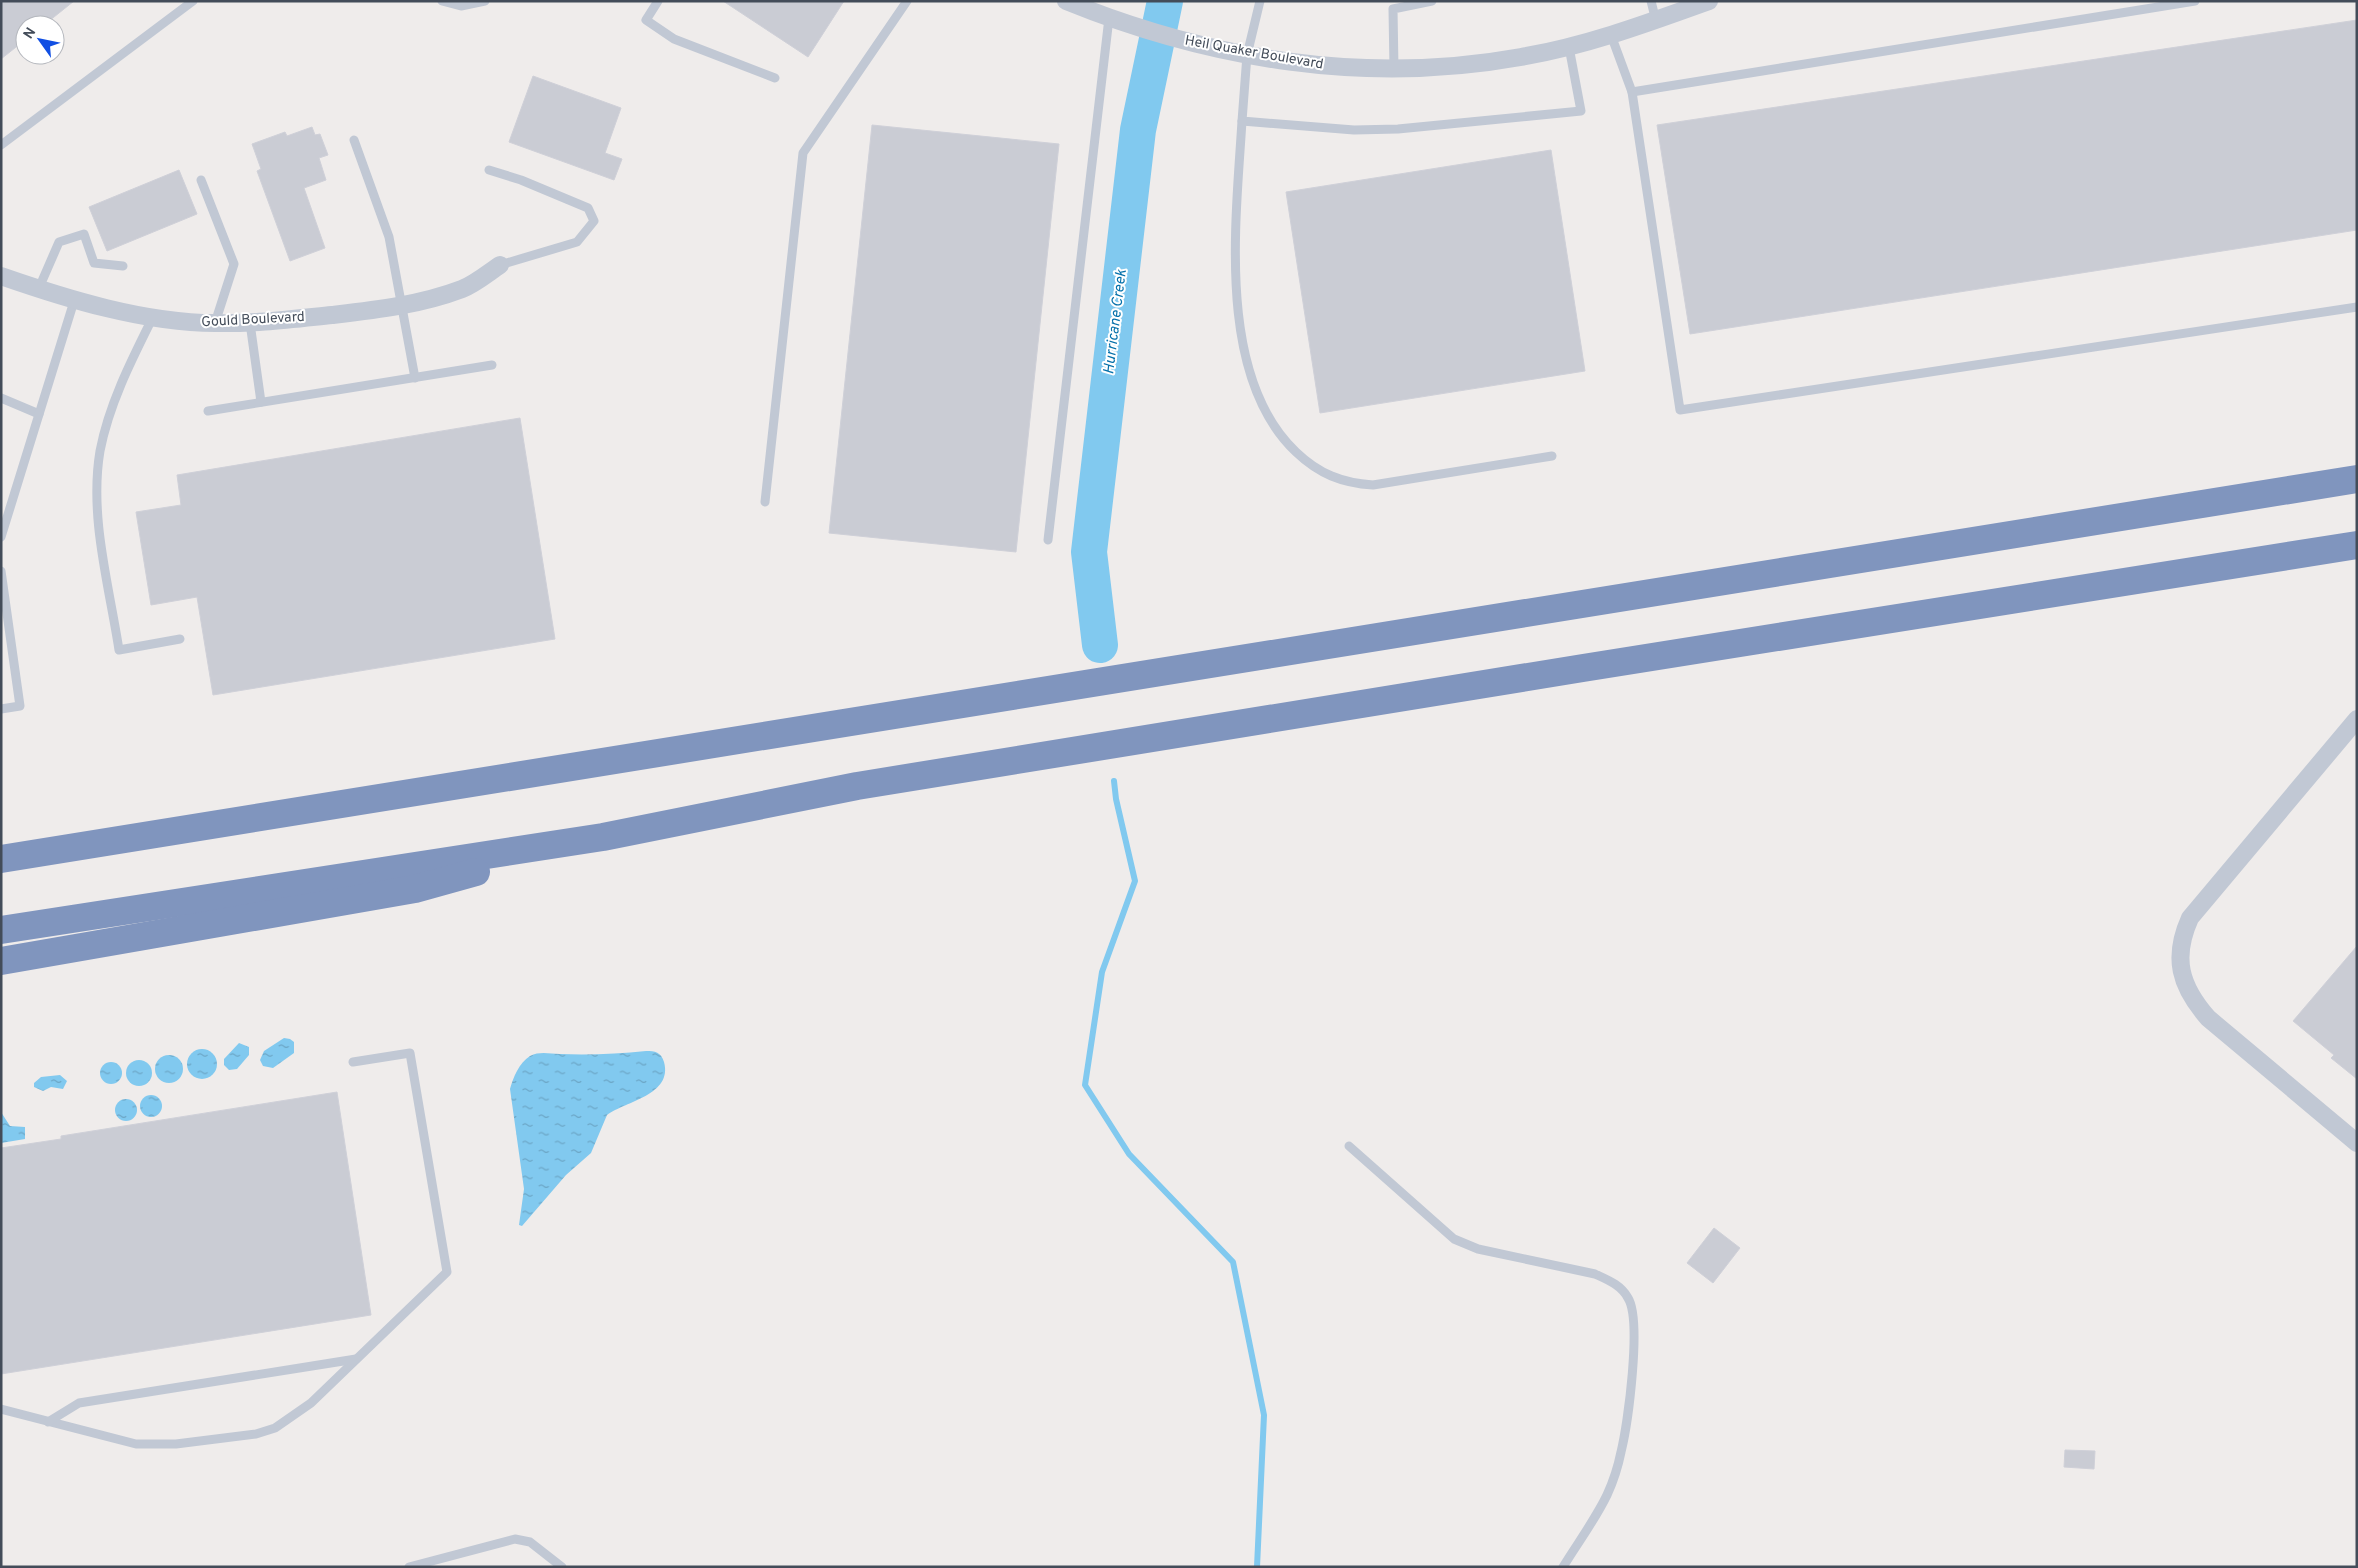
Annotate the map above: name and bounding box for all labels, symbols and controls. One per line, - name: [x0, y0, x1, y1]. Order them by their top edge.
- north arrow: [15, 15, 65, 65]
- text: N: [20, 25, 40, 43]
- street label: Heil Quaker Boulevard: [1183, 32, 1325, 74]
- water label: Hurricane Creek: [1100, 268, 1132, 375]
- street label: Gould Boulevard: [201, 309, 305, 331]

